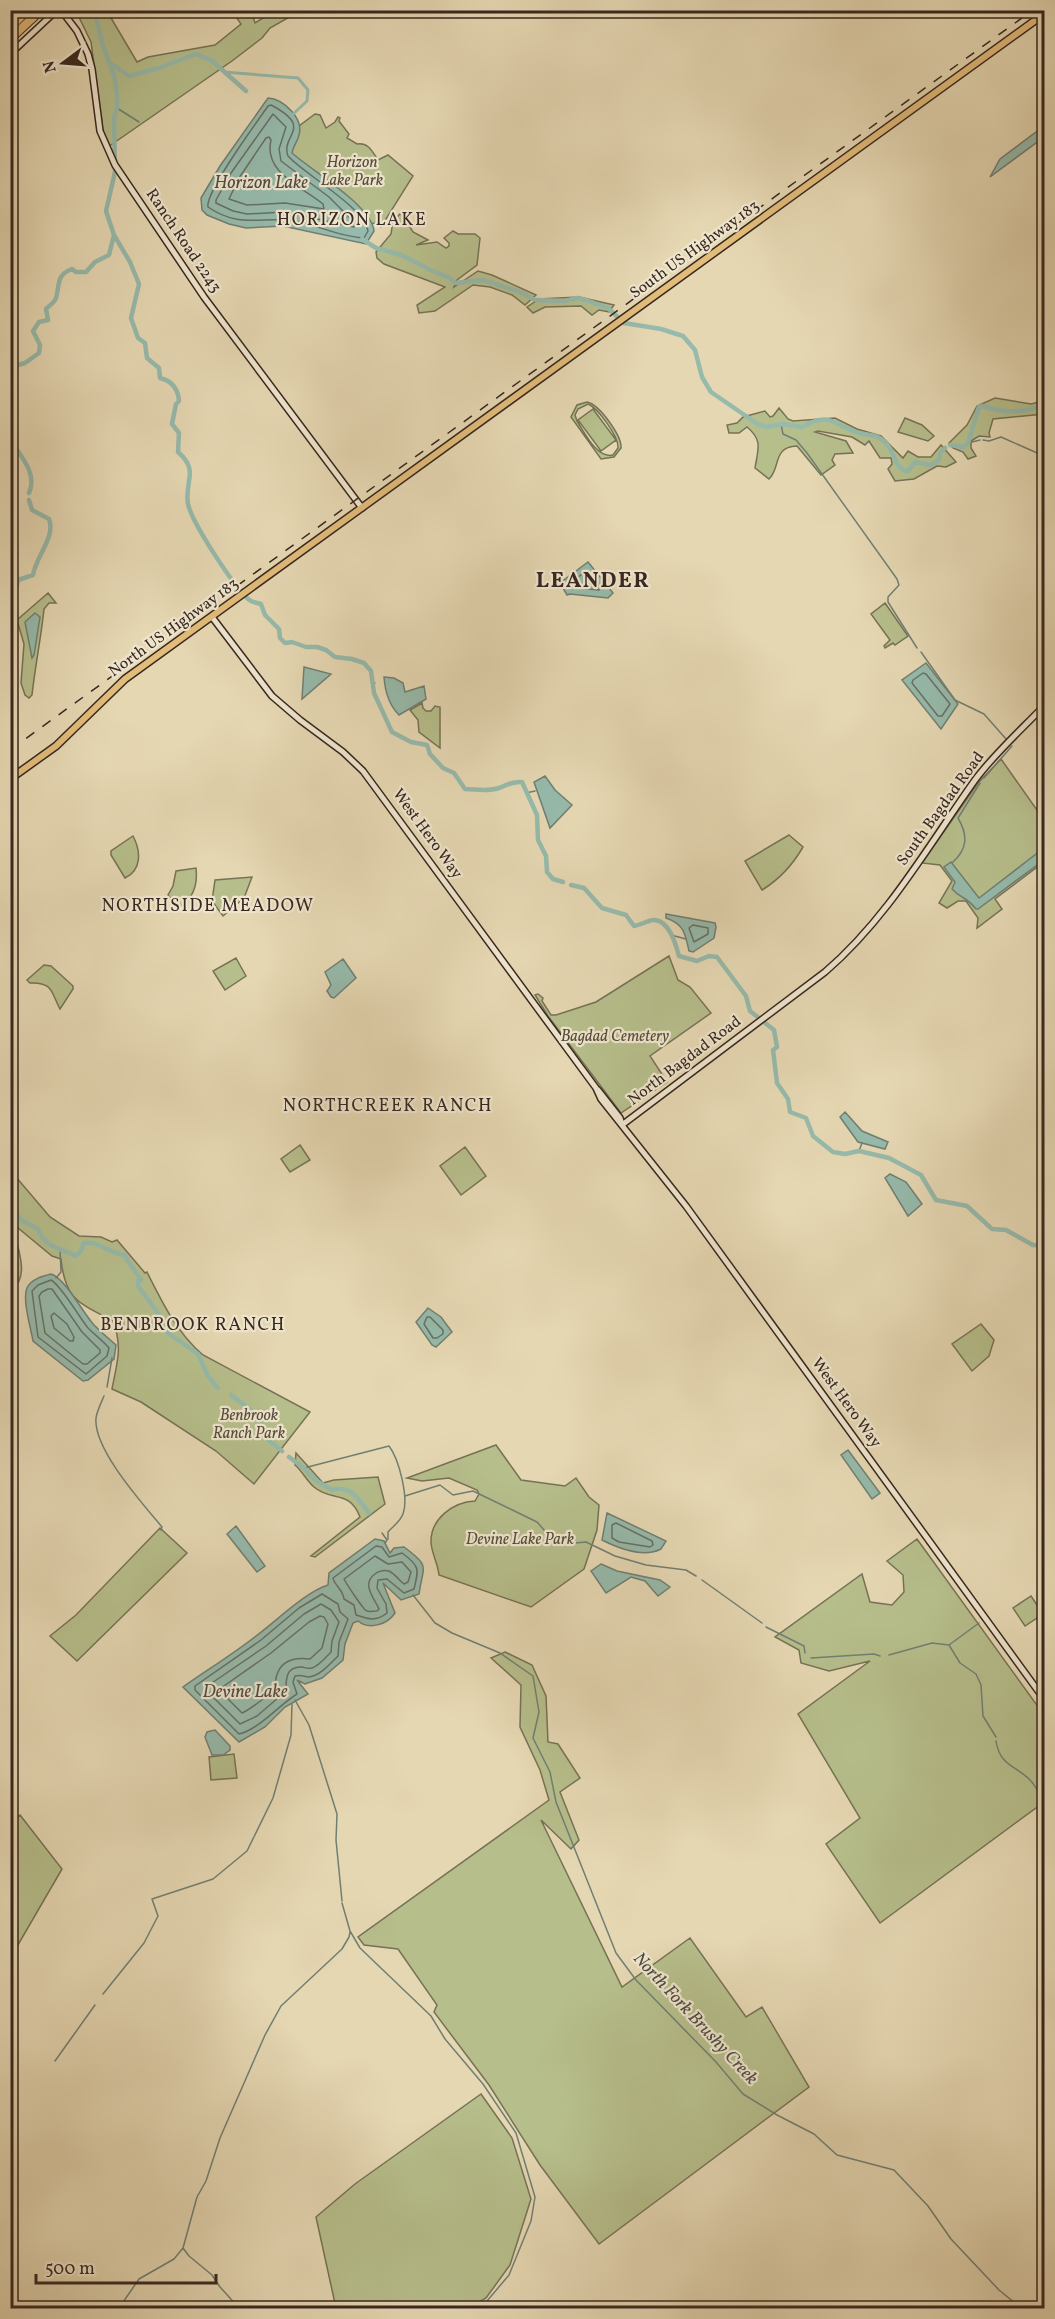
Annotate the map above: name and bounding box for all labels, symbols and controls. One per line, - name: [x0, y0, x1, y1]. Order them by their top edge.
- north arrow: [33, 33, 93, 93]
- text: N: [38, 58, 63, 75]
- park label: Horizon Lake Park: [321, 152, 384, 192]
- water label: Horizon Lake: [214, 171, 308, 196]
- street label: Ranch Road 2243: [140, 185, 226, 297]
- street label: South US Highway 183: [626, 195, 764, 305]
- district label: HORIZON LAKE: [277, 208, 427, 233]
- district label: LEANDER: [536, 566, 650, 597]
- street label: North US Highway 183: [104, 573, 244, 683]
- street label: South Bagdad Road: [892, 747, 990, 871]
- street label: West Hero Way: [387, 784, 467, 884]
- district label: NORTHSIDE MEADOW: [101, 894, 315, 919]
- street label: North Bagdad Road: [624, 1011, 746, 1111]
- park label: Bagdad Cemetery: [561, 1026, 669, 1048]
- district label: NORTHCREEK RANCH: [283, 1094, 493, 1119]
- district label: BENBROOK RANCH: [100, 1313, 286, 1338]
- street label: West Hero Way: [806, 1353, 886, 1453]
- park label: Benbrook Ranch Park: [213, 1405, 286, 1445]
- park label: Devine Lake Park: [466, 1529, 575, 1551]
- water label: Devine Lake: [203, 1680, 288, 1705]
- water label: North Fork Brushy Creek: [627, 1947, 763, 2091]
- scale bar: [36, 2247, 216, 2285]
- text: 500 m: [45, 2257, 95, 2282]

